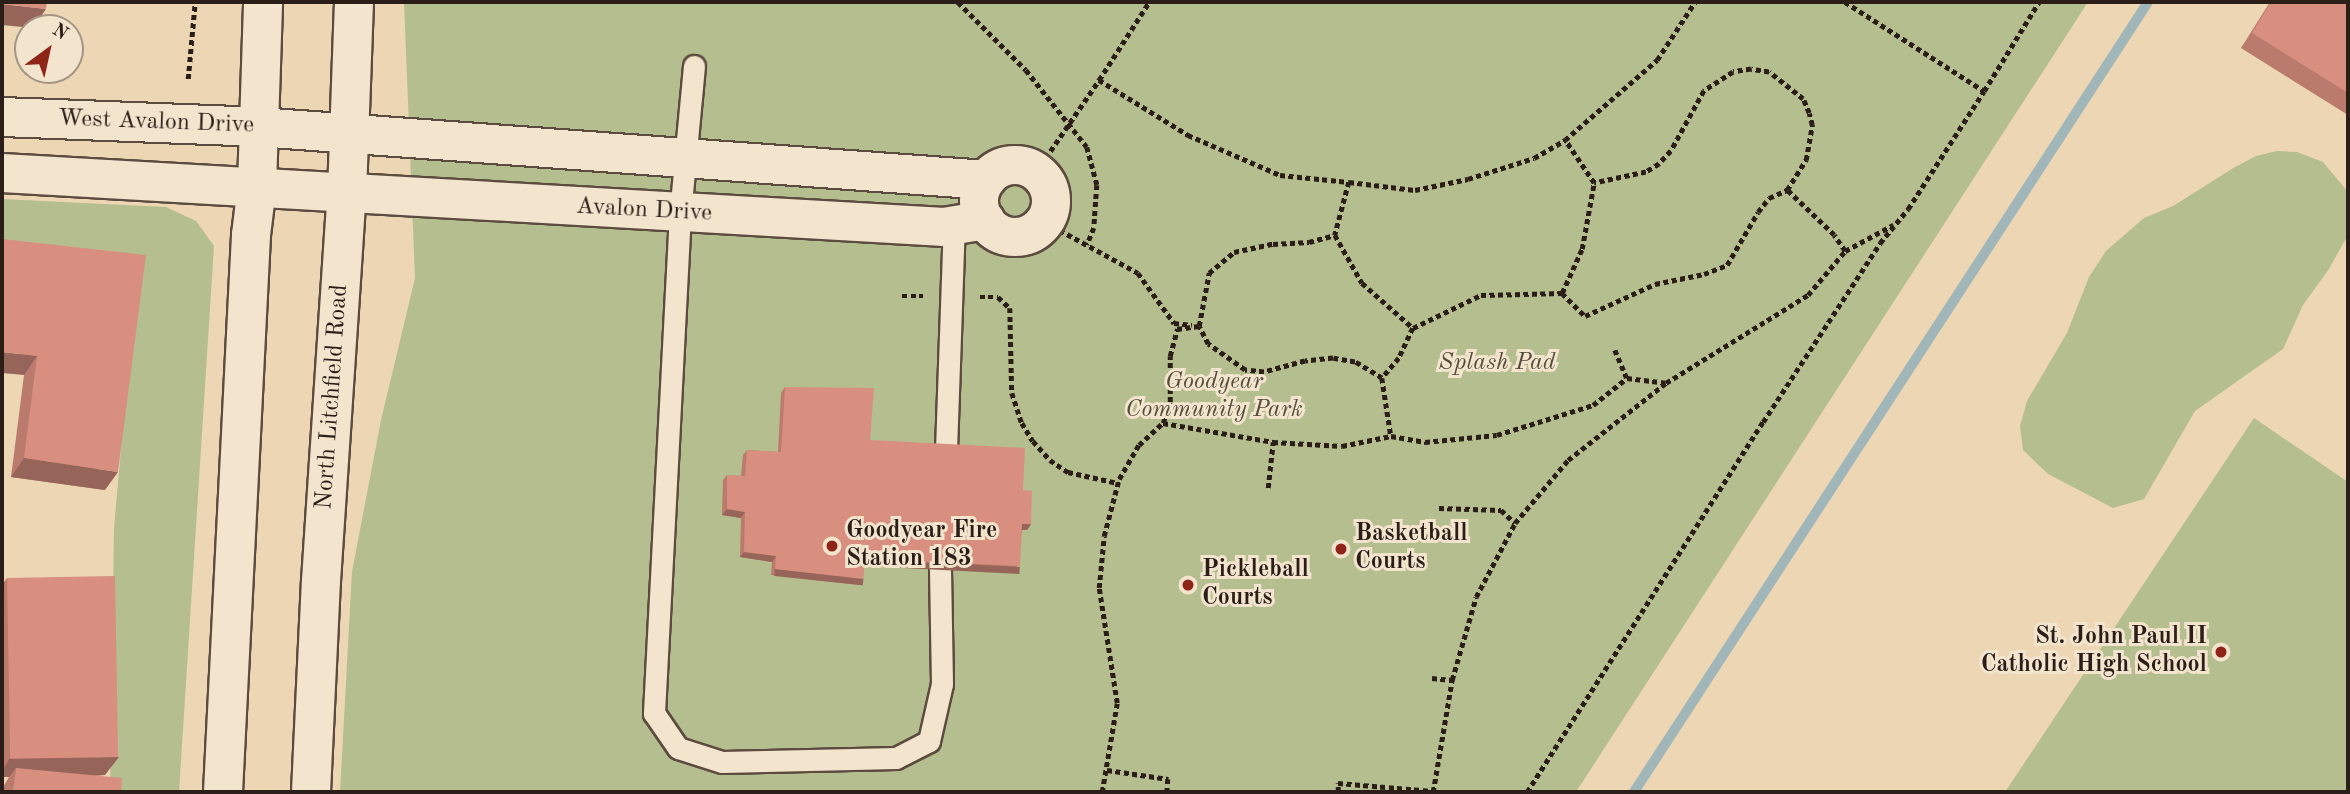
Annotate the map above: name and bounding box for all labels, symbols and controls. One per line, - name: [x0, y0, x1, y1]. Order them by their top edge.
- north arrow: [14, 14, 84, 84]
- text: N: [48, 21, 71, 45]
- street label: West Avalon Drive: [57, 105, 255, 141]
- street label: Avalon Drive: [575, 193, 713, 229]
- street label: North Litchfield Road: [311, 283, 355, 511]
- park label: Splash Pad: [1439, 350, 1555, 378]
- park label: Goodyear Community Park: [1125, 369, 1303, 425]
- place label: Goodyear Fire Station 183: [846, 518, 997, 574]
- place label: Basketball Courts: [1355, 521, 1468, 577]
- marker: Goodyear Fire Station 183: [824, 538, 840, 554]
- marker: Basketball Courts: [1333, 541, 1349, 557]
- place label: Pickleball Courts: [1202, 557, 1309, 613]
- marker: Pickleball Courts: [1180, 577, 1196, 593]
- place label: St. John Paul II Catholic High School: [1981, 624, 2207, 680]
- marker: St. John Paul II Catholic High School: [2213, 644, 2229, 660]

